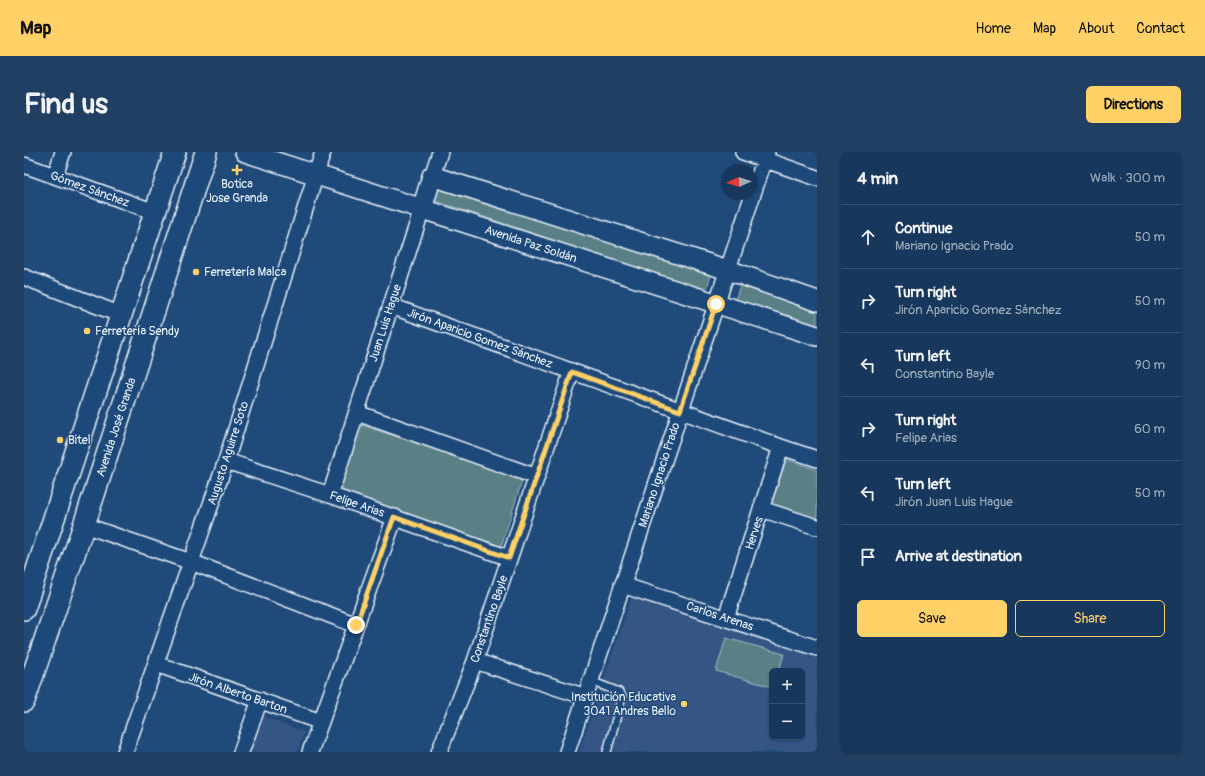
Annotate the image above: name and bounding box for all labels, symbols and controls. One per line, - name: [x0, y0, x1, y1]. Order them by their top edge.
- text: Map: [20, 16, 51, 40]
- text: Home: [976, 20, 1011, 37]
- text: Map: [1033, 20, 1056, 37]
- text: About: [1078, 20, 1114, 37]
- text: Contact: [1136, 20, 1185, 37]
- button: Directions: [1086, 86, 1181, 123]
- text: Find us: [24, 87, 108, 122]
- north arrow: [721, 164, 757, 200]
- marker: Botica Jose Granda: [232, 165, 242, 175]
- street label: Gómez Sánchez: [48, 168, 132, 211]
- text: 4 min: [857, 168, 898, 189]
- text: Walk · 300 m: [1090, 170, 1165, 186]
- place label: Botica Jose Granda: [206, 177, 268, 206]
- text: Continue: [895, 219, 953, 238]
- street label: Avenida Paz Soldán: [483, 222, 579, 267]
- icon: ahead: [857, 226, 879, 248]
- text: 50 m: [1135, 229, 1165, 245]
- text: Mariano Ignacio Prado: [895, 238, 1013, 254]
- place label: Ferretería Malca: [204, 265, 287, 280]
- marker: Ferretería Malca: [191, 267, 201, 277]
- street label: Juan Luis Hague: [366, 282, 405, 364]
- text: Turn right: [895, 283, 956, 302]
- icon: right: [857, 290, 879, 312]
- text: 50 m: [1135, 293, 1165, 309]
- route start: [707, 295, 725, 313]
- text: Jirón Aparicio Gomez Sánchez: [895, 302, 1061, 318]
- street label: Jirón Aparicio Gomez Sánchez: [405, 305, 555, 372]
- place label: Ferretería Sendy: [95, 324, 179, 339]
- marker: Ferretería Sendy: [82, 326, 92, 336]
- text: Turn left: [895, 347, 951, 366]
- icon: left: [857, 354, 879, 376]
- text: 90 m: [1135, 357, 1165, 373]
- text: Constantino Bayle: [895, 366, 994, 382]
- street label: Avenida José Granda: [93, 375, 140, 479]
- street label: Augusto Aguirre Soto: [205, 399, 253, 507]
- text: Turn right: [895, 411, 956, 430]
- icon: right: [857, 418, 879, 440]
- street label: Mariano Ignacio Prado: [635, 420, 684, 529]
- text: 60 m: [1134, 421, 1165, 437]
- text: Felipe Arias: [895, 430, 957, 446]
- place label: Bitel: [68, 433, 91, 448]
- marker: Bitel: [55, 435, 65, 445]
- text: Turn left: [895, 475, 951, 494]
- icon: left: [857, 482, 879, 504]
- text: 50 m: [1135, 485, 1165, 501]
- street label: Felipe Arias: [327, 488, 387, 521]
- text: Jirón Juan Luis Hague: [895, 494, 1013, 510]
- street label: Herves: [742, 514, 767, 552]
- icon: arrive: [857, 546, 879, 568]
- text: Arrive at destination: [895, 547, 1022, 566]
- street label: Constantino Bayle: [467, 573, 511, 665]
- street label: Carlos Arenas: [684, 599, 756, 635]
- button: Save: [857, 600, 1007, 637]
- button: Share: [1015, 600, 1165, 637]
- route end: [347, 616, 365, 634]
- map controls: [769, 668, 805, 740]
- button: +: [769, 668, 805, 704]
- street label: Jirón Alberto Barton: [187, 670, 289, 717]
- place label: Institución Educativa 3041 Andres Bello: [571, 690, 677, 719]
- marker: Institución Educativa 3041 Andres Bello: [679, 699, 689, 709]
- button: −: [769, 704, 805, 740]

